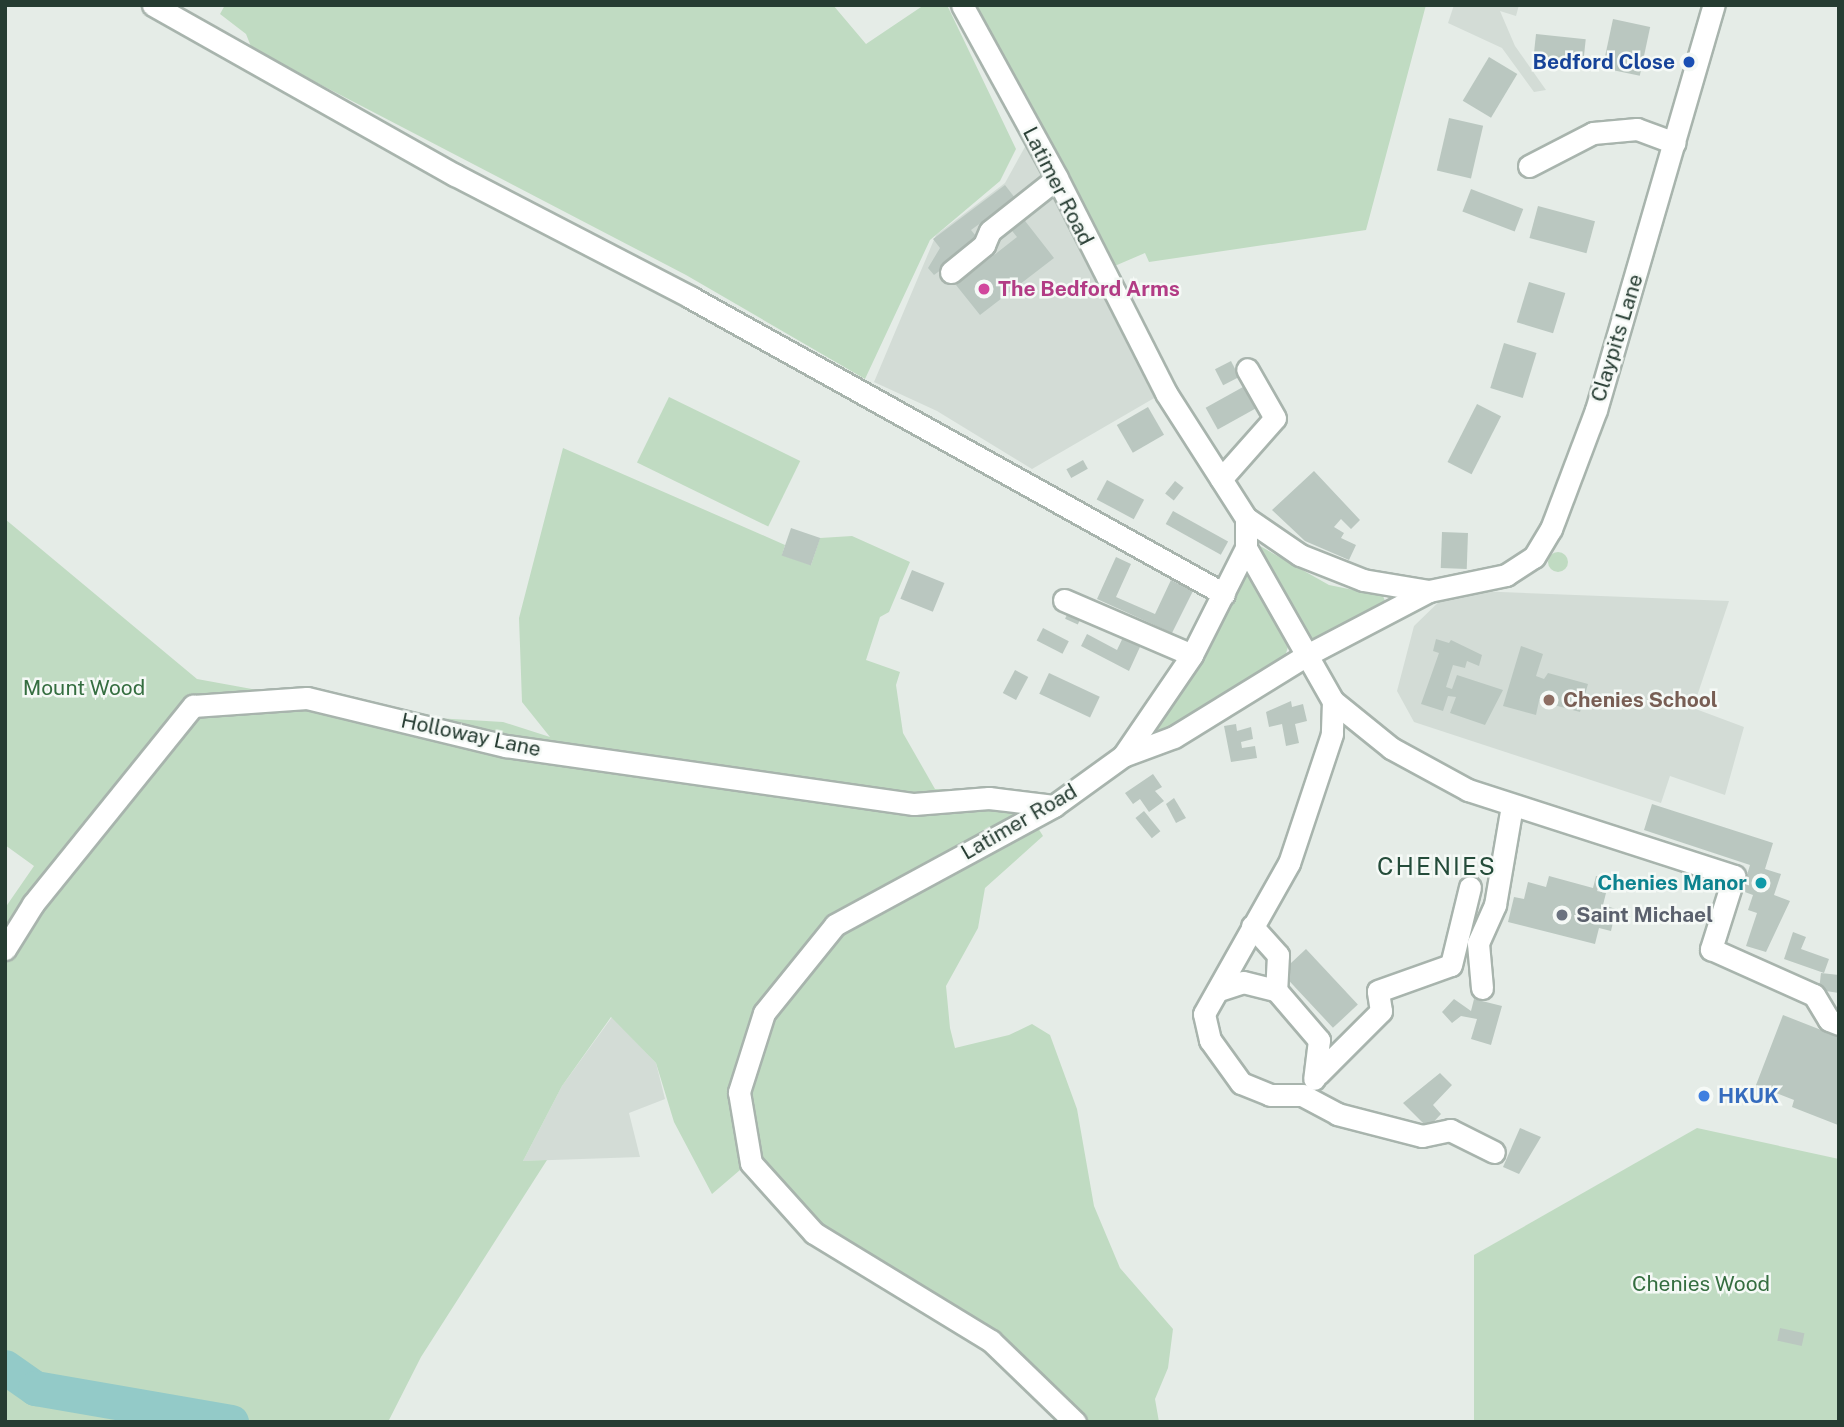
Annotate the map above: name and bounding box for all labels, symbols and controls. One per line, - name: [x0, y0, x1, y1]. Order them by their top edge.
- place label: Bedford Close: [1533, 49, 1675, 75]
- marker: Bedford Close: [1681, 54, 1697, 70]
- street label: Latimer Road: [1017, 123, 1099, 249]
- street label: Claypits Lane: [1586, 271, 1648, 405]
- place label: The Bedford Arms: [998, 276, 1180, 302]
- marker: The Bedford Arms: [976, 281, 992, 297]
- park label: Mount Wood: [23, 675, 145, 701]
- place label: Chenies School: [1563, 687, 1718, 713]
- marker: Chenies School: [1541, 692, 1557, 708]
- street label: Holloway Lane: [399, 708, 543, 762]
- street label: Latimer Road: [957, 779, 1081, 865]
- district label: CHENIES: [1378, 853, 1496, 881]
- place label: Chenies Manor: [1597, 870, 1747, 896]
- marker: Chenies Manor: [1753, 875, 1769, 891]
- place label: Saint Michael: [1576, 902, 1713, 928]
- marker: Saint Michael: [1554, 907, 1570, 923]
- place label: HKUK: [1718, 1083, 1779, 1109]
- marker: HKUK: [1696, 1088, 1712, 1104]
- park label: Chenies Wood: [1632, 1271, 1770, 1297]

